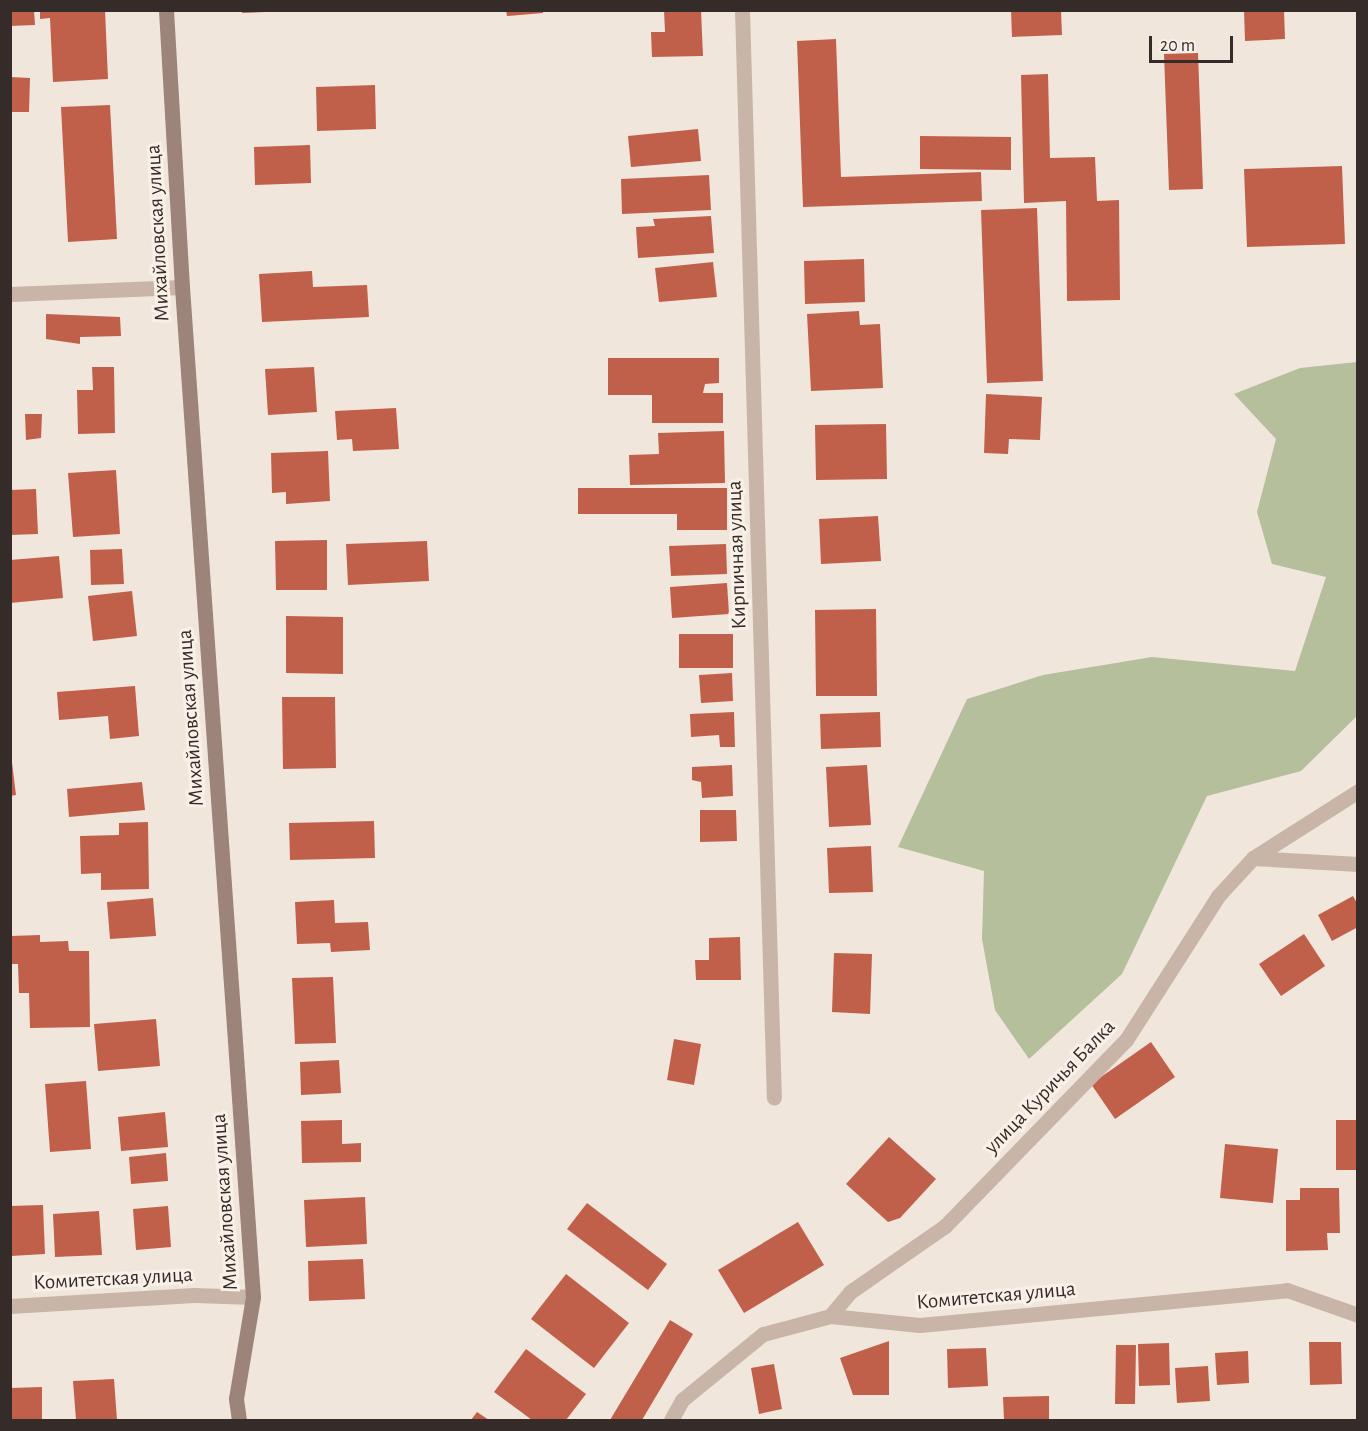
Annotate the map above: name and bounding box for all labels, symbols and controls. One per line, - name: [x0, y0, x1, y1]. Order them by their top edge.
- scale bar: [1152, 24, 1236, 62]
- text: 20 m: [1160, 37, 1195, 55]
- street label: Михайловская улица: [141, 144, 175, 322]
- street label: Кирпичная улица: [722, 480, 752, 630]
- street label: Михайловская улица: [172, 629, 210, 807]
- street label: улица Куричья Балка: [979, 1015, 1121, 1159]
- street label: Михайловская улица: [206, 1113, 244, 1291]
- street label: Комитетская улица: [33, 1262, 193, 1296]
- street label: Комитетская улица: [915, 1276, 1077, 1316]

